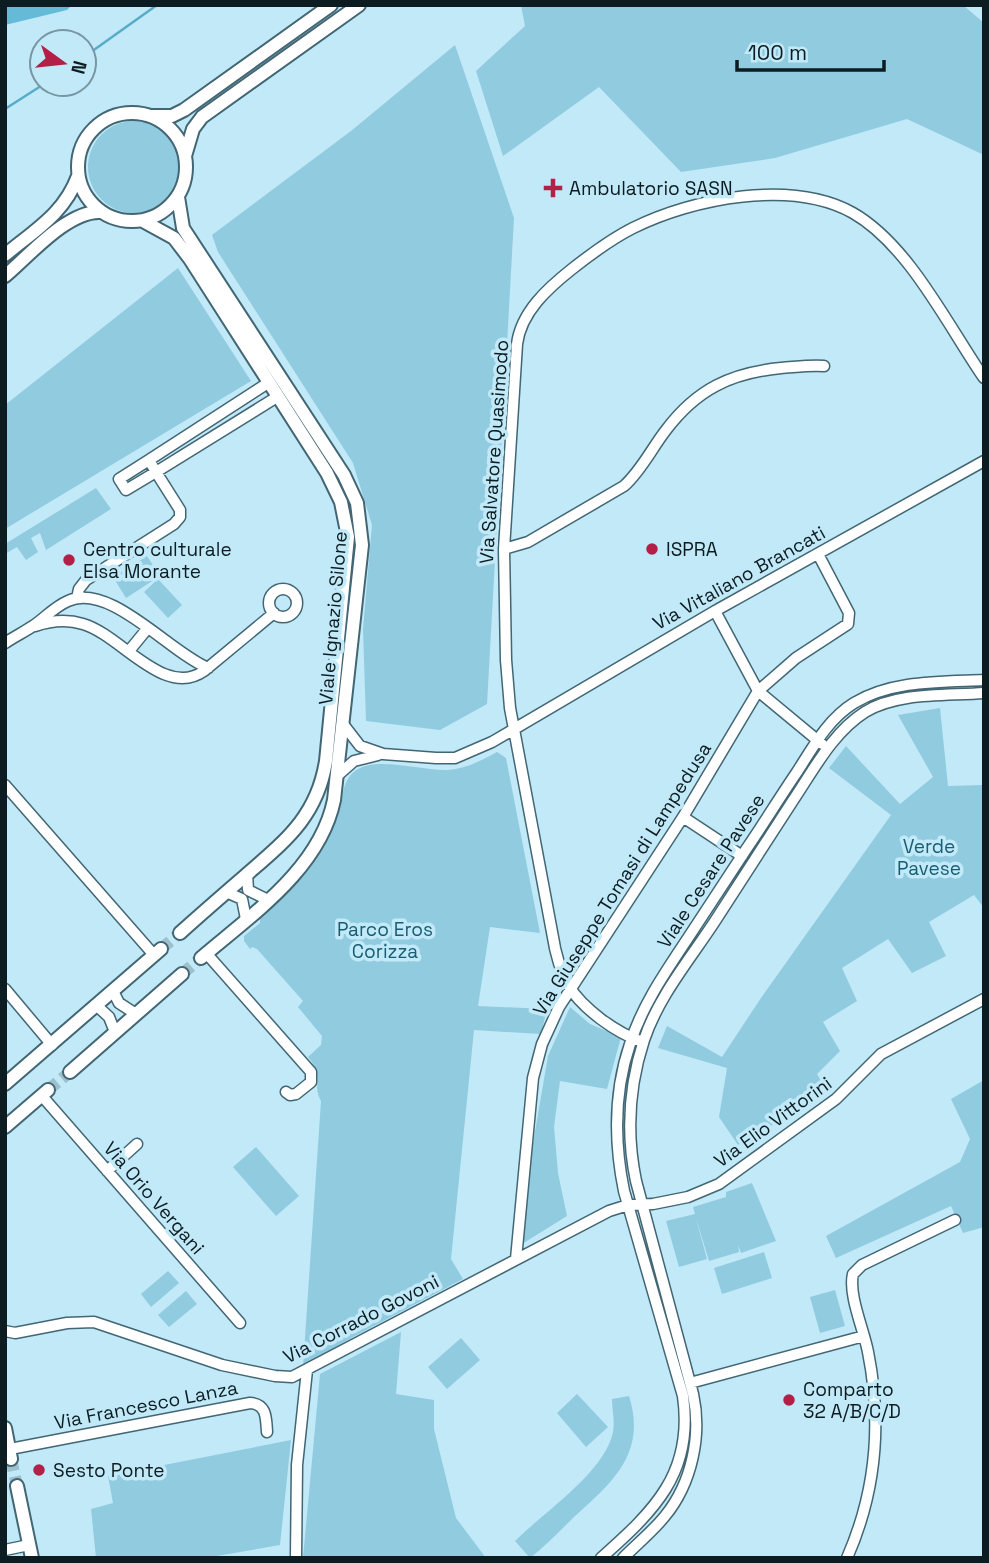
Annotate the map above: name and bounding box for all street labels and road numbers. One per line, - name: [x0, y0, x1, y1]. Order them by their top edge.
- street label: Via Salvatore Quasimodo: [474, 339, 514, 565]
- street label: Via Vitaliano Brancati: [648, 520, 830, 636]
- street label: Viale Ignazio Silone: [313, 530, 353, 706]
- street label: Via Giuseppe Tomasi di Lampedusa: [527, 738, 717, 1020]
- street label: Viale Cesare Pavese: [652, 789, 770, 953]
- street label: Via Elio Vittorini: [709, 1071, 837, 1173]
- street label: Via Orio Vergani: [98, 1136, 210, 1260]
- street label: Via Corrado Govoni: [279, 1269, 443, 1369]
- street label: Via Francesco Lanza: [52, 1375, 240, 1435]

